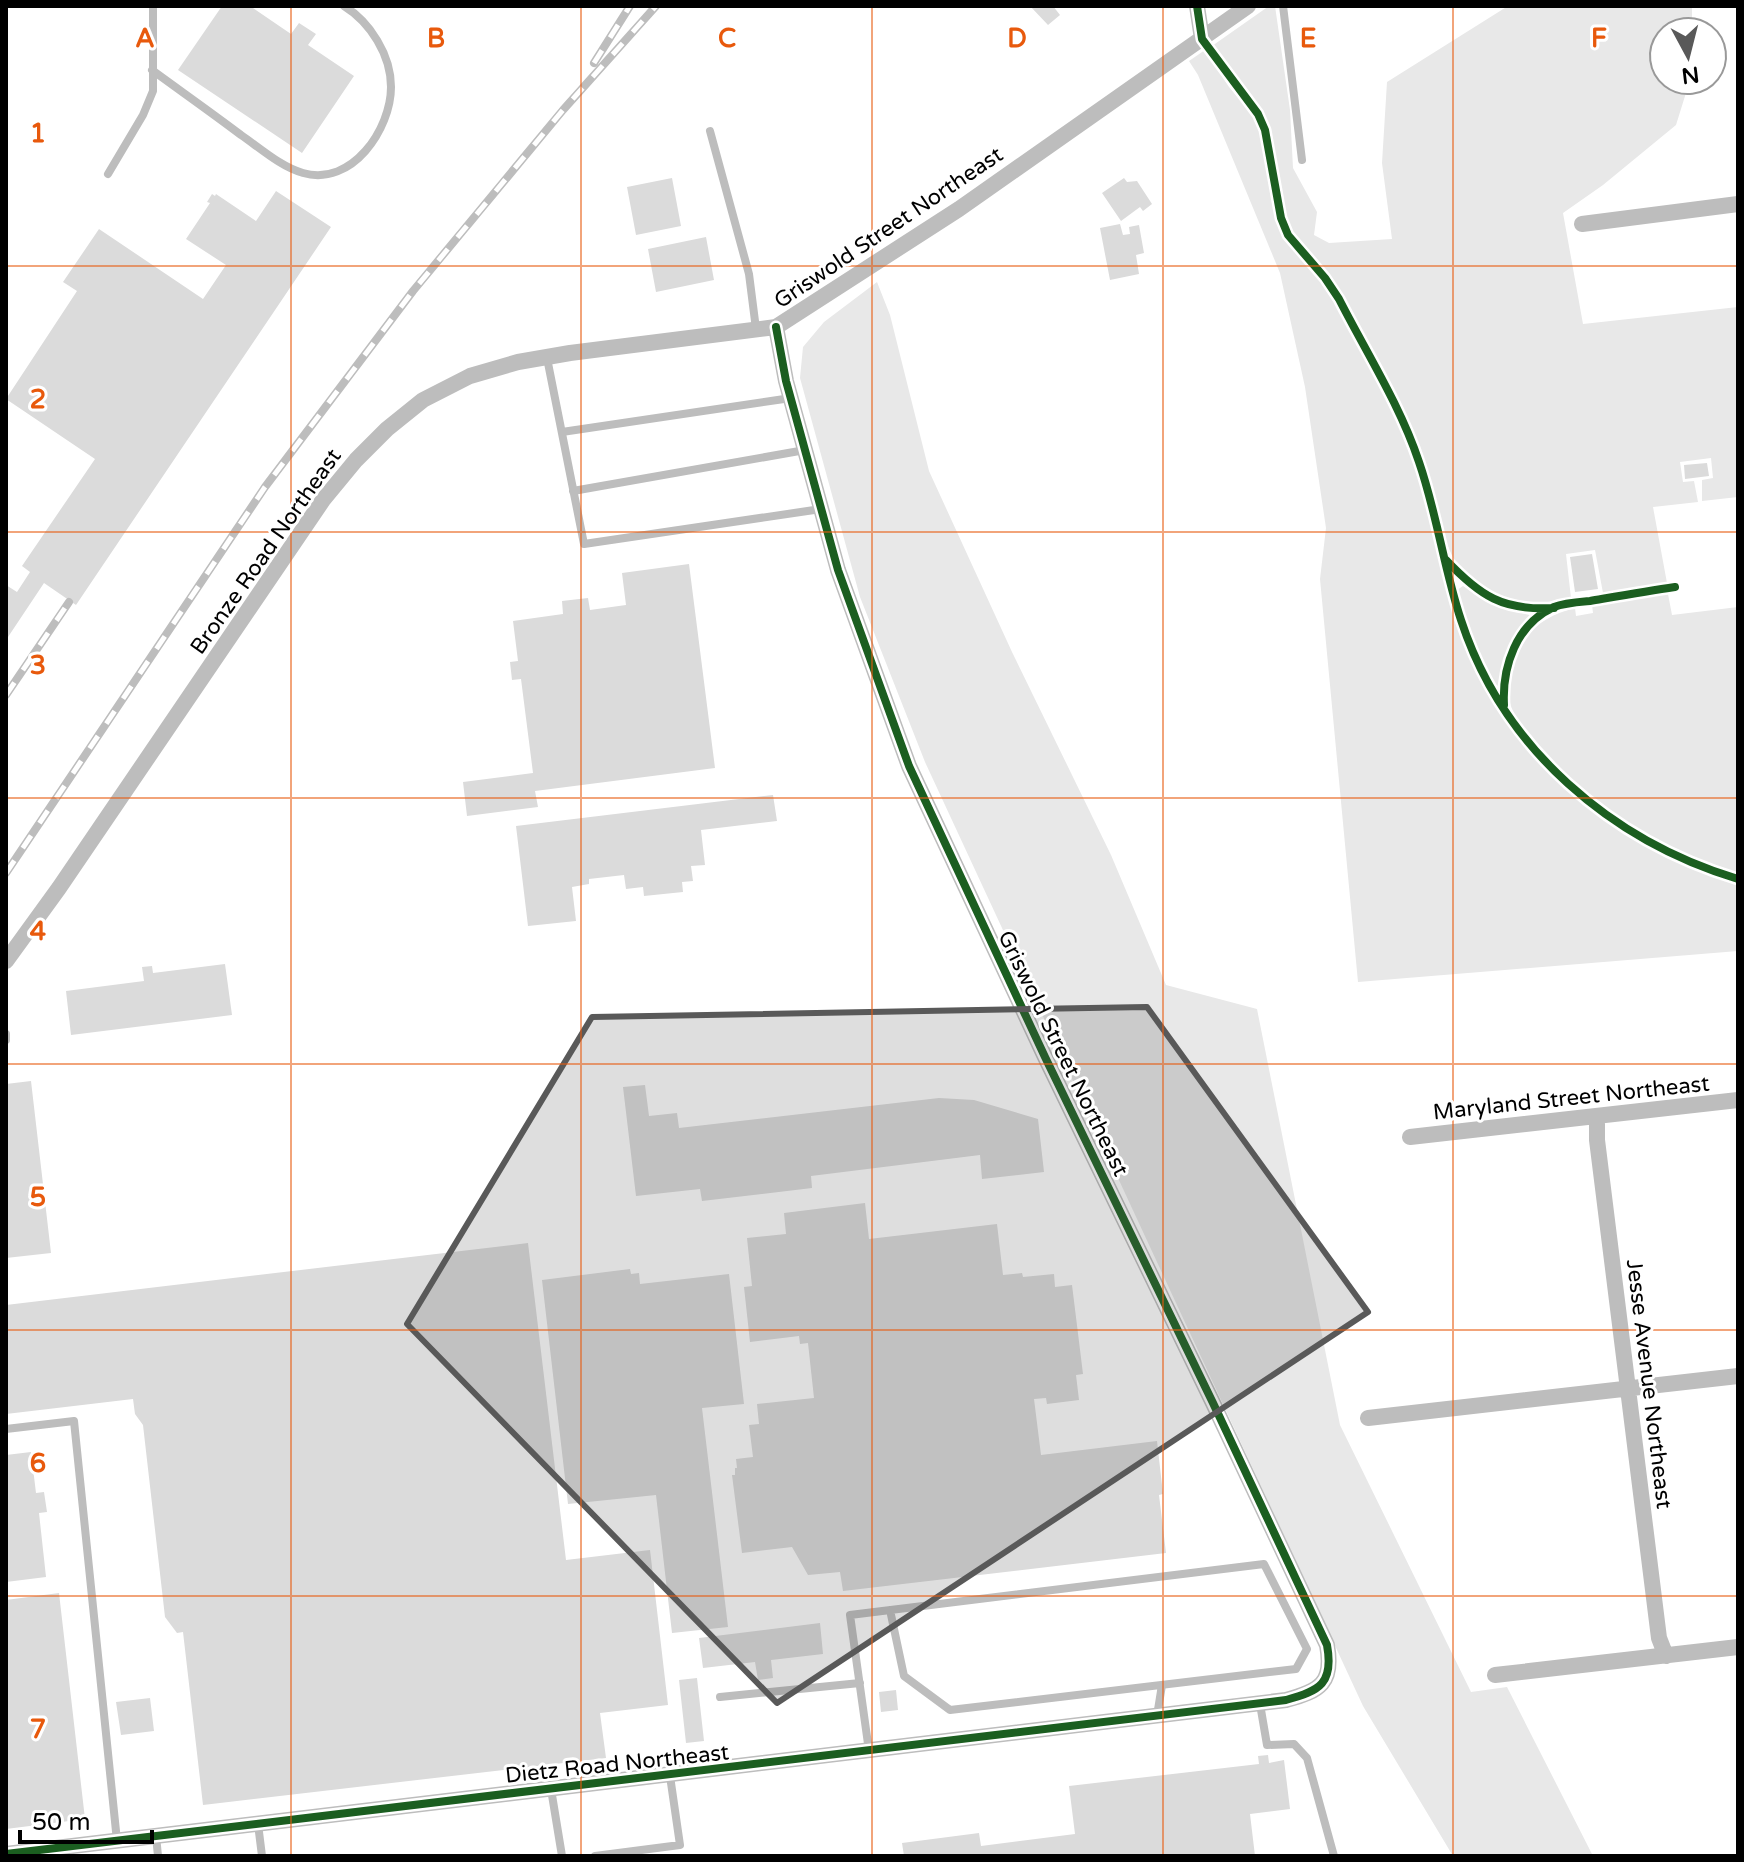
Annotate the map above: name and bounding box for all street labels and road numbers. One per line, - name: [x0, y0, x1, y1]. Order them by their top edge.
- street label: Griswold Street Northeast: [769, 142, 1008, 314]
- street label: Bronze Road Northeast: [185, 444, 347, 659]
- street label: Griswold Street Northeast: [992, 926, 1134, 1180]
- street label: Maryland Street Northeast: [1432, 1071, 1711, 1125]
- street label: Jesse Avenue Northeast: [1621, 1258, 1677, 1510]
- street label: Dietz Road Northeast: [504, 1739, 730, 1789]

